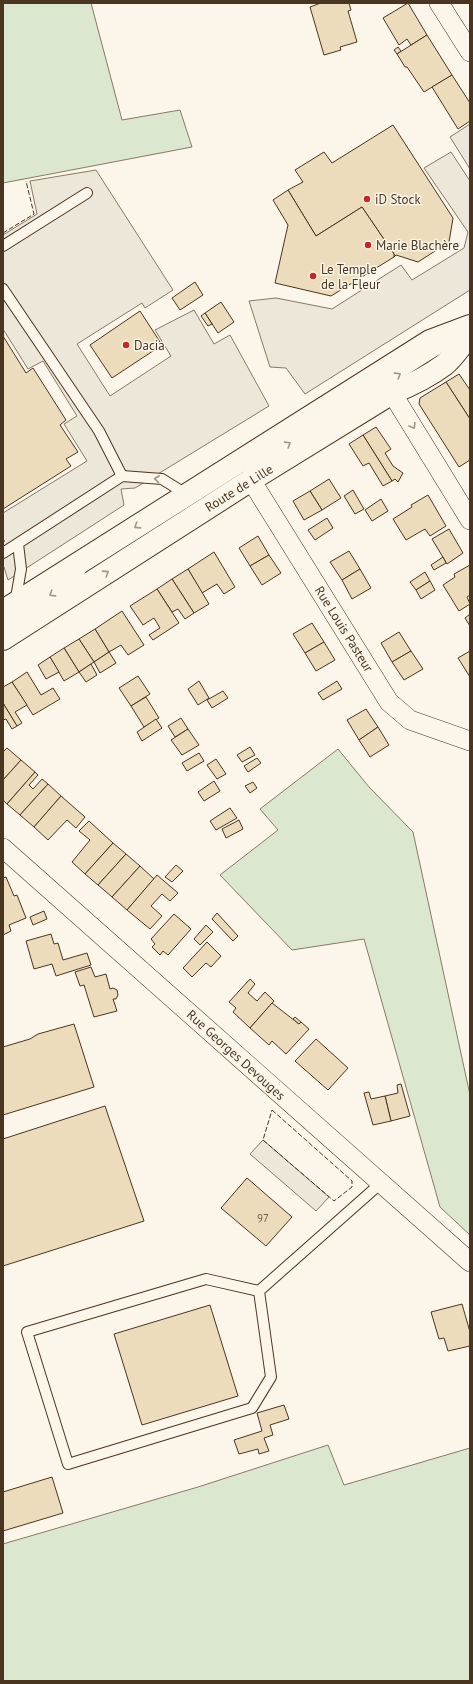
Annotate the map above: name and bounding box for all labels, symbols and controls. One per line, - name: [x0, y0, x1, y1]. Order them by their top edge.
- place label: iD Stock: [375, 191, 421, 208]
- marker: iD Stock: [362, 194, 372, 204]
- place label: Marie Blachère: [376, 237, 459, 254]
- marker: Marie Blachère: [363, 240, 373, 250]
- place label: Le Temple de la Fleur: [321, 261, 381, 293]
- marker: Le Temple de la Fleur: [308, 271, 318, 281]
- place label: Dacia: [134, 337, 165, 354]
- marker: Dacia: [121, 340, 131, 350]
- one-way arrow: [394, 373, 401, 380]
- one-way arrow: [408, 422, 415, 429]
- one-way arrow: [284, 441, 291, 449]
- street label: Route de Lille: [202, 460, 276, 516]
- one-way arrow: [153, 474, 160, 483]
- one-way arrow: [134, 521, 141, 529]
- one-way arrow: [102, 570, 109, 577]
- street label: Rue Louis Pasteur: [311, 583, 377, 676]
- one-way arrow: [49, 590, 56, 597]
- street label: Rue Georges Devouges: [183, 1006, 289, 1104]
- house number: 97: [257, 1211, 269, 1225]

